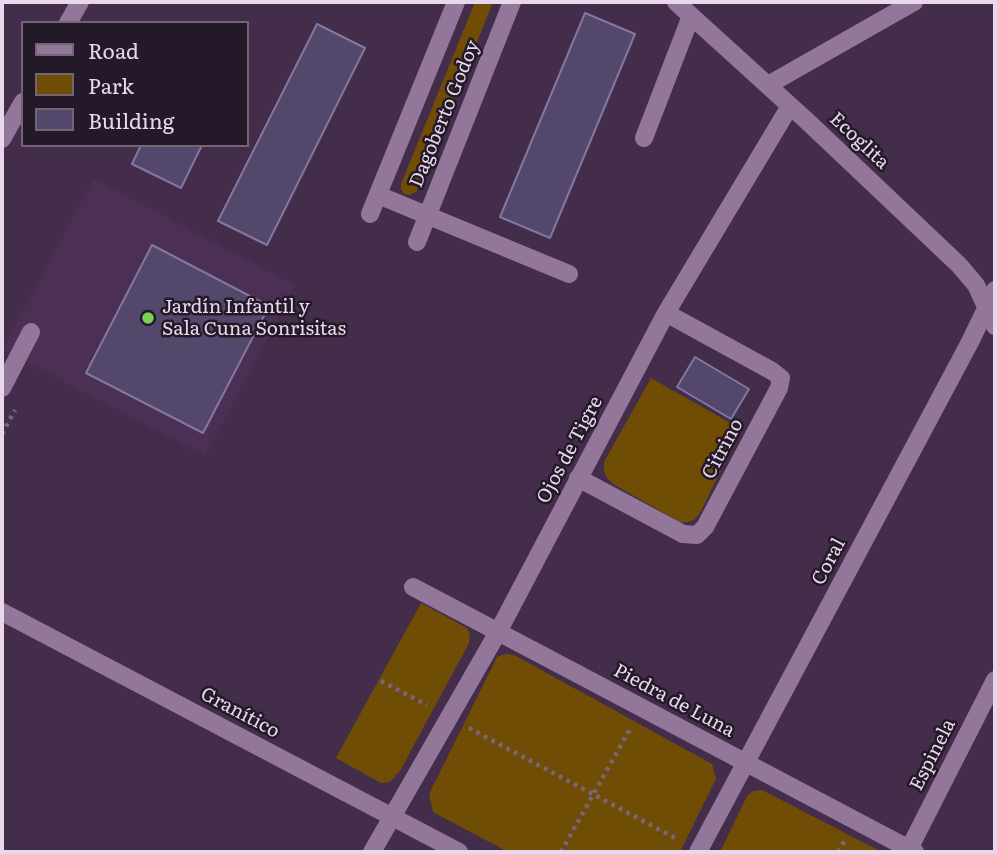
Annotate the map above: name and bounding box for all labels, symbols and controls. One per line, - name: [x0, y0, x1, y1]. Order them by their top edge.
- legend: [21, 21, 248, 147]
- text: Road: [88, 34, 139, 65]
- street label: Dagoberto Godoy: [405, 37, 485, 191]
- text: Park: [88, 69, 134, 100]
- text: Building: [88, 104, 174, 135]
- street label: Ecoglita: [825, 108, 893, 174]
- place label: Jardín Infantil y Sala Cuna Sonrisitas: [162, 296, 346, 340]
- marker: Jardín Infantil y Sala Cuna Sonrisitas: [140, 310, 156, 326]
- street label: Ojos de Tigre: [532, 393, 608, 507]
- street label: Citrino: [698, 415, 748, 483]
- street label: Coral: [807, 535, 851, 589]
- street label: Piedra de Luna: [610, 660, 738, 742]
- street label: Granítico: [197, 683, 283, 743]
- street label: Espinela: [905, 715, 961, 795]

